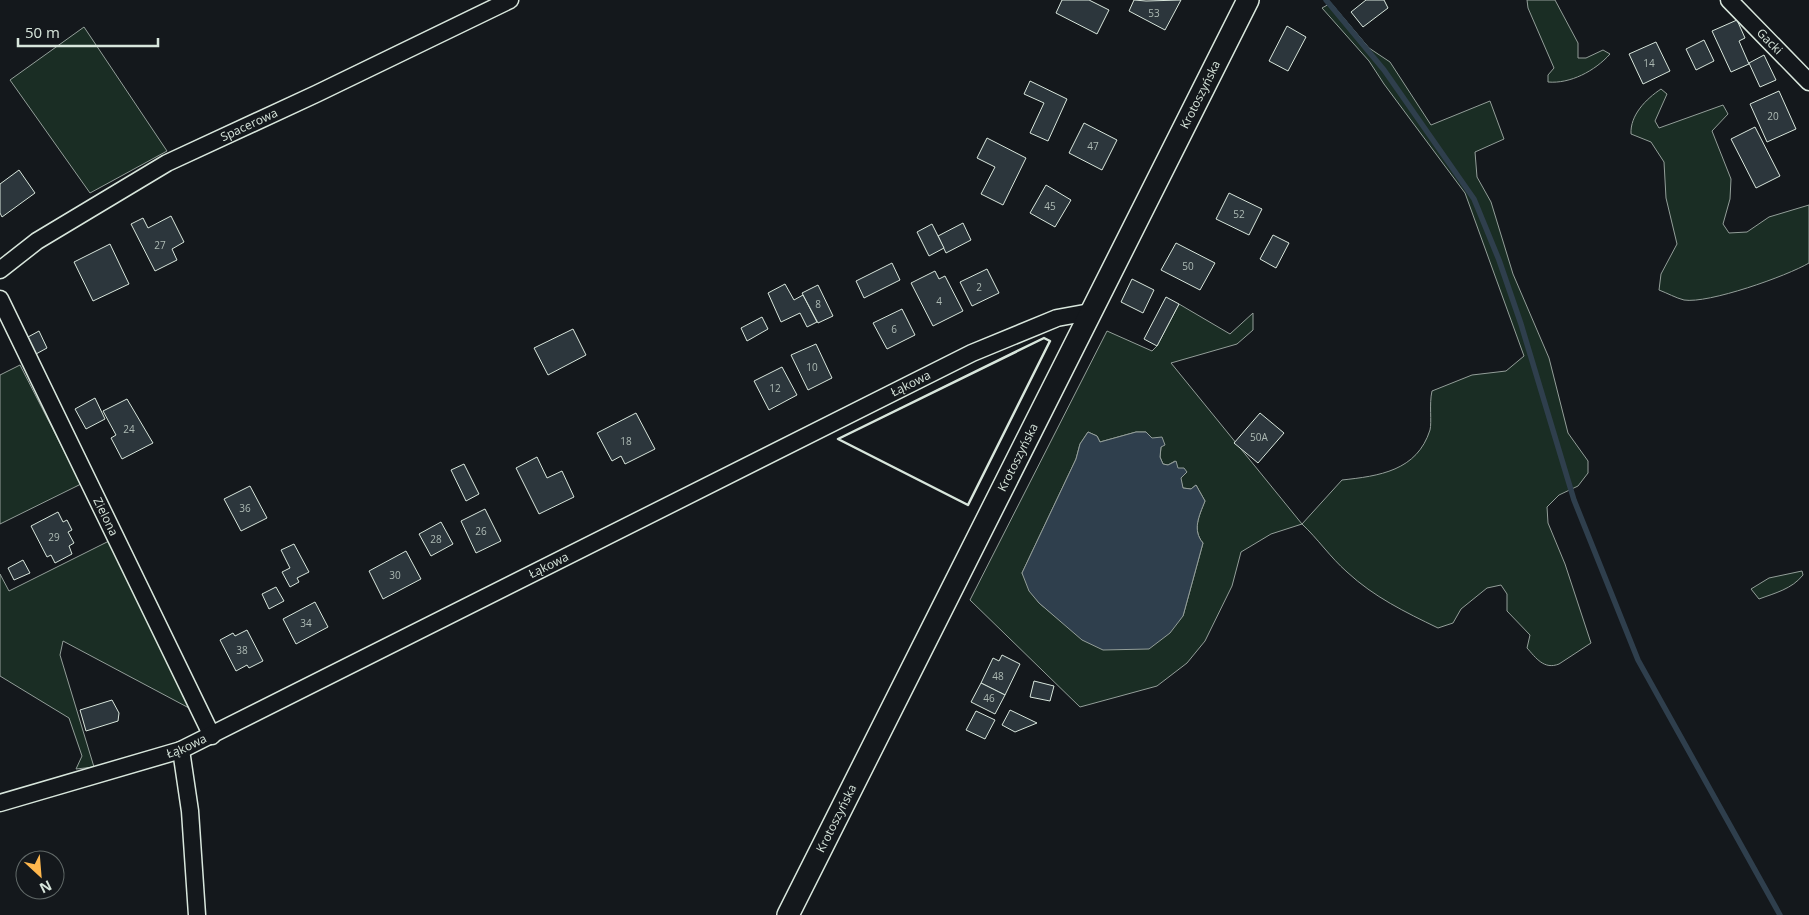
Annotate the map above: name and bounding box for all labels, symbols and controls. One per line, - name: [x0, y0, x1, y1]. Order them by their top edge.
- house number: 53: [1148, 6, 1160, 20]
- scale bar: [18, 15, 158, 47]
- text: 50 m: [25, 22, 60, 42]
- street label: Gacki: [1753, 24, 1787, 58]
- house number: 14: [1643, 56, 1655, 70]
- street label: Krotoszyńska: [1176, 58, 1224, 132]
- street label: Spacerowa: [217, 104, 280, 145]
- house number: 20: [1767, 109, 1779, 123]
- house number: 47: [1087, 139, 1099, 153]
- house number: 45: [1044, 199, 1056, 213]
- house number: 52: [1233, 207, 1245, 221]
- house number: 27: [154, 238, 166, 252]
- house number: 50: [1182, 259, 1194, 273]
- house number: 2: [976, 280, 982, 294]
- house number: 4: [936, 294, 942, 308]
- house number: 8: [815, 297, 821, 311]
- house number: 6: [891, 322, 897, 336]
- house number: 10: [806, 360, 818, 374]
- street label: Łąkowa: [888, 366, 933, 400]
- house number: 12: [769, 381, 781, 395]
- street label: Krotoszyńska: [993, 420, 1042, 494]
- house number: 24: [123, 422, 135, 436]
- house number: 50A: [1250, 430, 1269, 444]
- house number: 18: [620, 434, 632, 448]
- street label: Zielona: [89, 494, 123, 539]
- house number: 36: [239, 501, 251, 515]
- house number: 26: [475, 524, 487, 538]
- house number: 29: [48, 530, 60, 544]
- house number: 28: [430, 532, 442, 546]
- street label: Łąkowa: [526, 548, 571, 582]
- house number: 30: [389, 568, 401, 582]
- house number: 34: [300, 616, 312, 630]
- house number: 38: [236, 643, 248, 657]
- house number: 48: [992, 669, 1004, 683]
- house number: 46: [983, 691, 995, 705]
- street label: Łąkowa: [164, 730, 209, 762]
- street label: Krotoszyńska: [812, 781, 860, 855]
- north arrow: [15, 850, 65, 900]
- text: N: [37, 876, 55, 898]

